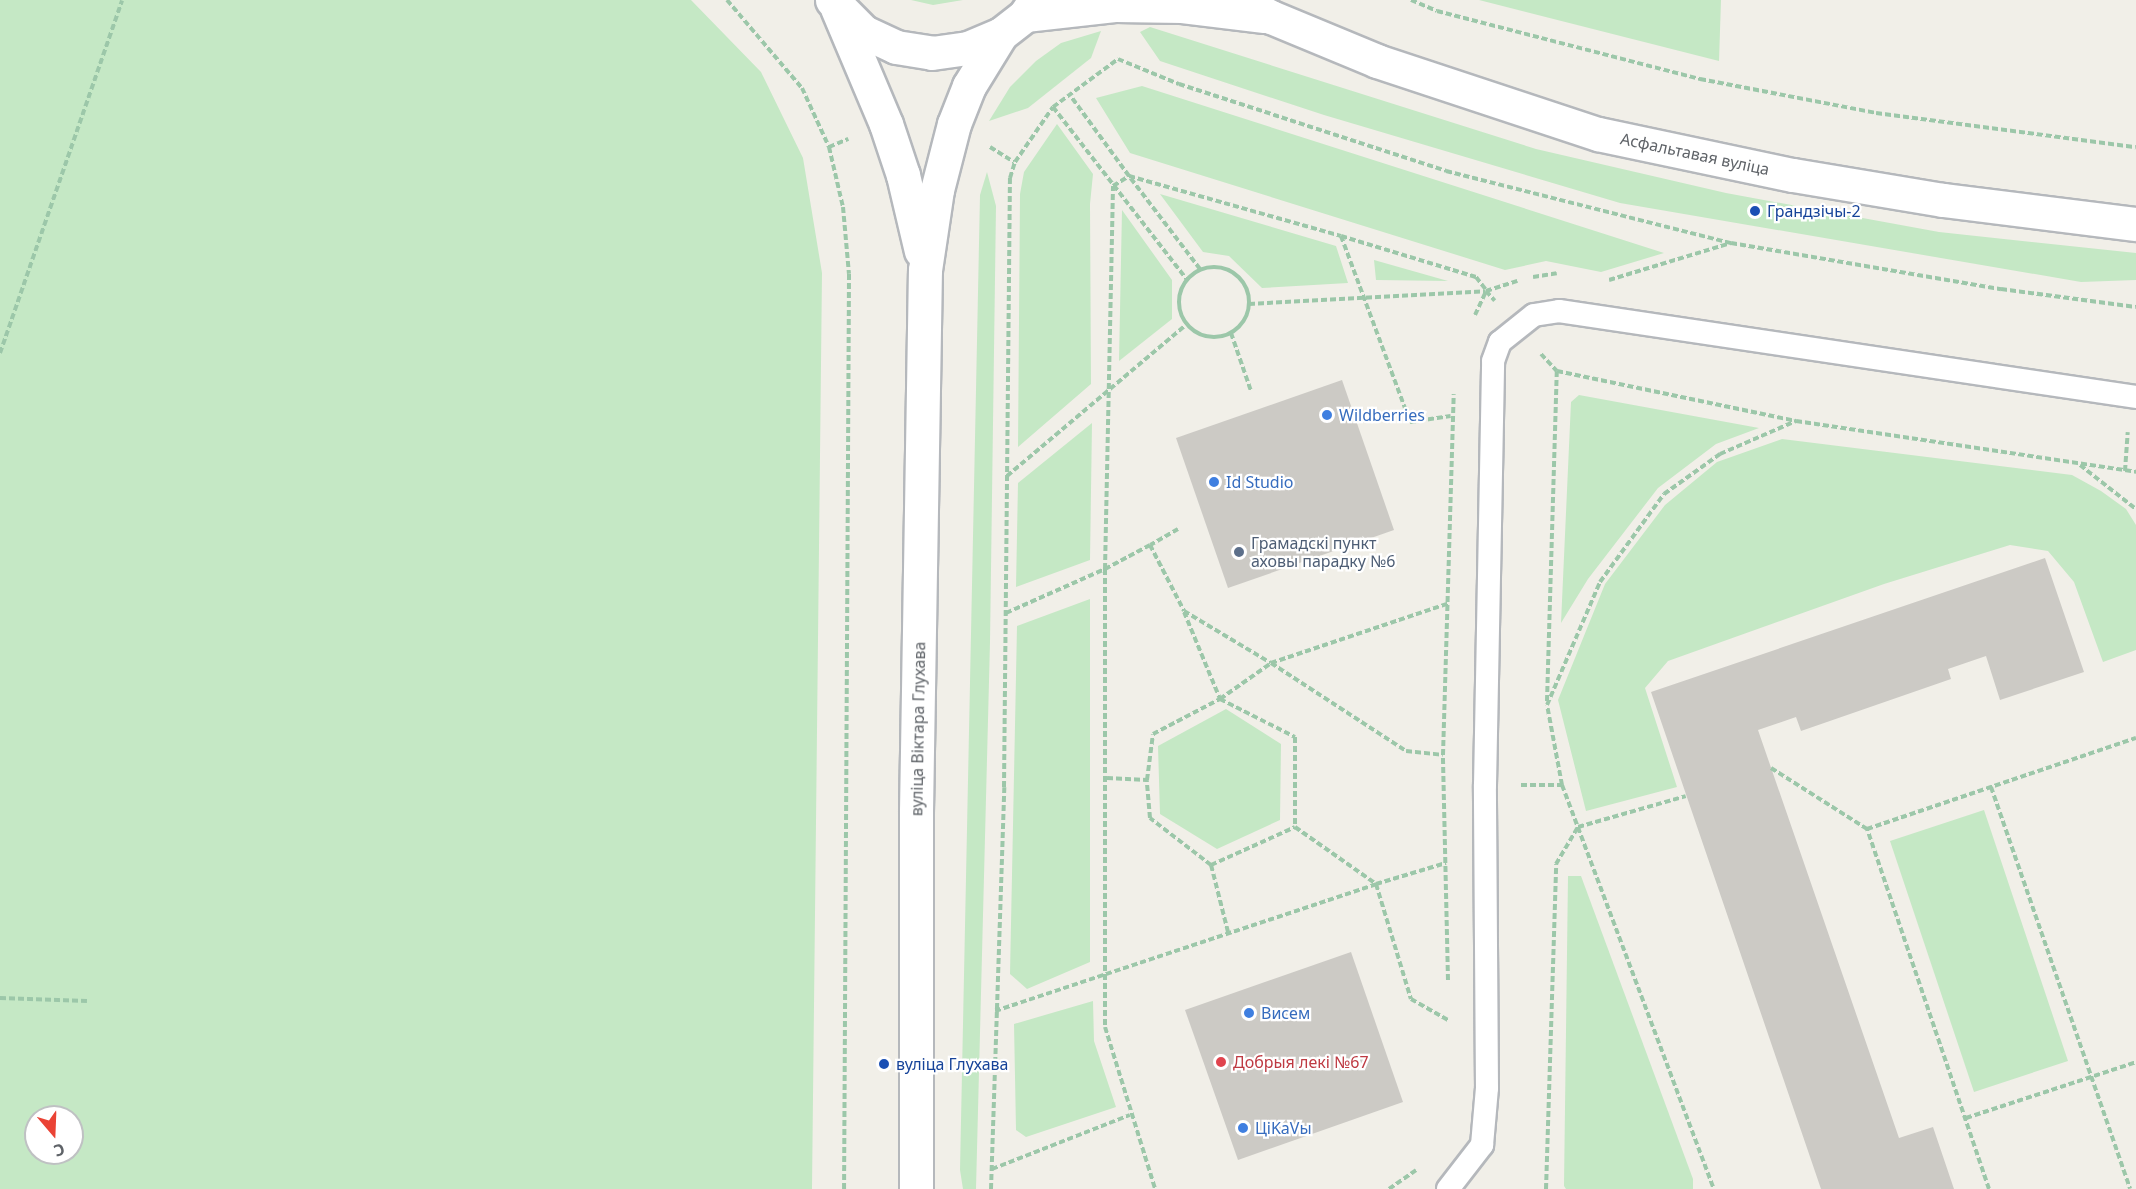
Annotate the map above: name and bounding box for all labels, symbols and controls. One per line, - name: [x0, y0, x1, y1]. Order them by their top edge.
- street label: Асфальтавая вуліца: [1619, 129, 1771, 179]
- place label: Грандзічы-2: [1767, 201, 1861, 221]
- marker: Грандзічы-2: [1748, 204, 1762, 218]
- place label: Wildberries: [1339, 405, 1425, 425]
- marker: Wildberries: [1320, 408, 1334, 422]
- place label: Id Studio: [1226, 472, 1294, 492]
- marker: Id Studio: [1207, 475, 1221, 489]
- place label: Грамадскі пункт аховы парадку №6: [1251, 533, 1395, 571]
- marker: Грамадскі пункт аховы парадку №6: [1232, 545, 1246, 559]
- street label: вуліца Віктара Глухава: [907, 642, 929, 816]
- place label: Висем: [1261, 1003, 1310, 1023]
- marker: Висем: [1242, 1006, 1256, 1020]
- place label: Добрыя лекі №67: [1233, 1052, 1369, 1072]
- place label: вуліца Глухава: [896, 1054, 1008, 1074]
- marker: Добрыя лекі №67: [1214, 1055, 1228, 1069]
- marker: вуліца Глухава: [877, 1057, 891, 1071]
- north arrow: [24, 1105, 84, 1165]
- place label: ЦiKaVы: [1255, 1118, 1312, 1138]
- marker: ЦiKaVы: [1236, 1121, 1250, 1135]
- text: С: [51, 1138, 68, 1162]

